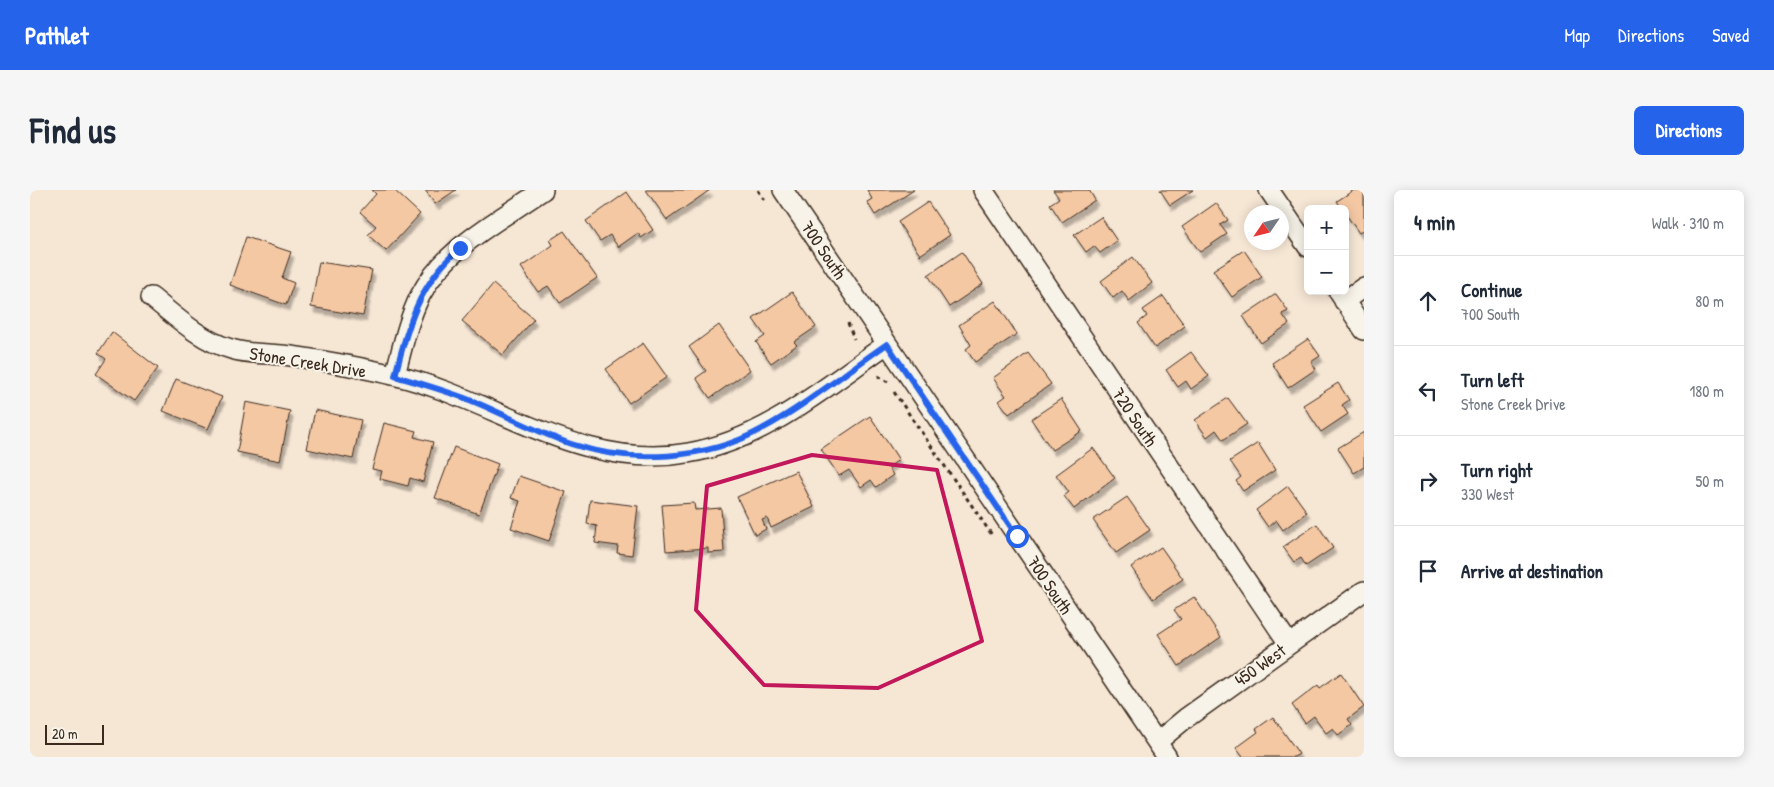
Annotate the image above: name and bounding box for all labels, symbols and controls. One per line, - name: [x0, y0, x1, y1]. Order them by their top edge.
- text: Pathlet: [25, 19, 88, 51]
- text: Map: [1565, 23, 1590, 48]
- text: Directions: [1618, 23, 1684, 48]
- text: Saved: [1712, 23, 1749, 48]
- button: Directions: [1634, 106, 1744, 155]
- text: Find us: [30, 107, 116, 154]
- north arrow: [1244, 205, 1289, 250]
- map controls: [1304, 205, 1349, 295]
- button: +: [1304, 205, 1349, 250]
- text: 4 min: [1414, 208, 1455, 237]
- text: Walk · 310 m: [1652, 212, 1724, 234]
- street label: 700 South: [795, 216, 853, 285]
- route end: [449, 237, 472, 260]
- button: −: [1304, 250, 1349, 295]
- text: Continue: [1461, 277, 1522, 303]
- icon: ahead: [1414, 287, 1442, 315]
- text: 80 m: [1695, 290, 1724, 312]
- text: 700 South: [1461, 303, 1519, 325]
- street label: Stone Creek Drive: [248, 340, 368, 384]
- text: Turn left: [1461, 367, 1524, 393]
- icon: left: [1414, 377, 1442, 405]
- text: 180 m: [1690, 380, 1724, 402]
- street label: 720 South: [1106, 383, 1164, 452]
- text: Stone Creek Drive: [1461, 393, 1566, 415]
- text: Turn right: [1461, 457, 1532, 483]
- icon: right: [1414, 467, 1442, 495]
- text: 50 m: [1696, 470, 1724, 492]
- text: 330 West: [1461, 483, 1514, 505]
- route start: [1006, 525, 1029, 548]
- street label: 700 South: [1021, 551, 1079, 620]
- icon: arrive: [1414, 557, 1442, 585]
- text: Arrive at destination: [1461, 558, 1603, 584]
- street label: 450 West: [1229, 637, 1291, 692]
- scale bar: [45, 722, 104, 745]
- text: 20 m: [52, 724, 78, 743]

